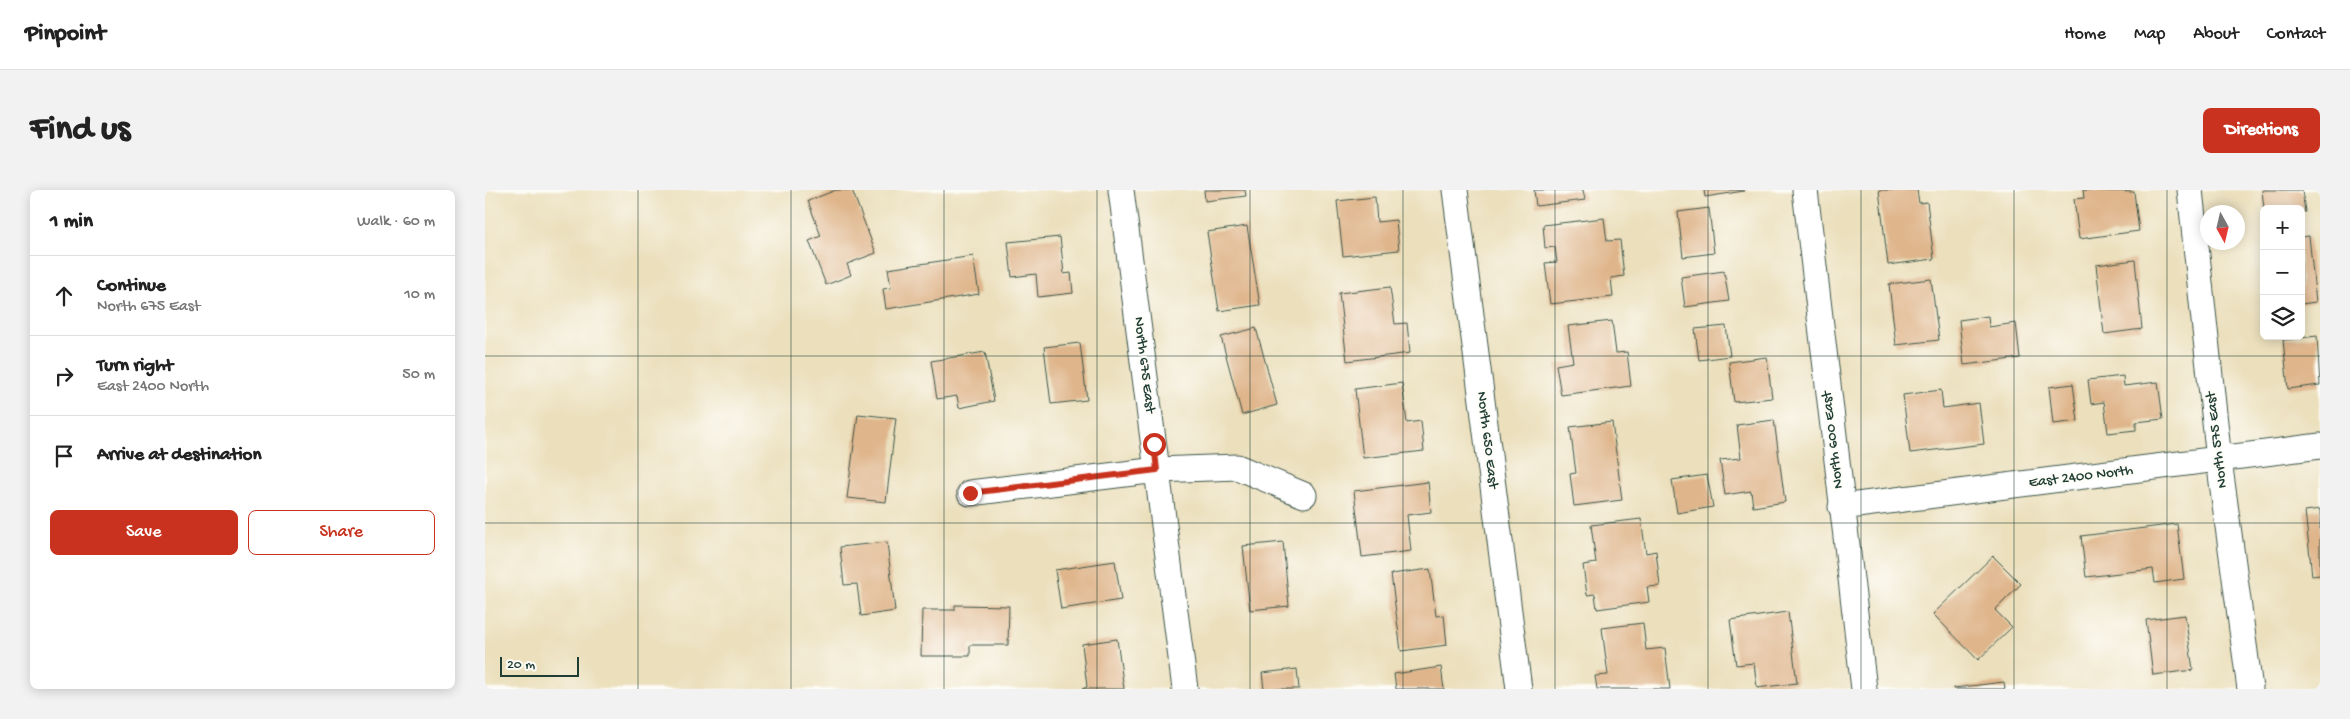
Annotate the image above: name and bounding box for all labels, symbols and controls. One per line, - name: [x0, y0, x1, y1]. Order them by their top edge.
- text: Pinpoint: [25, 20, 106, 49]
- text: Home: [2064, 24, 2106, 45]
- text: Map: [2134, 24, 2165, 45]
- text: About: [2193, 24, 2239, 45]
- text: Contact: [2267, 24, 2325, 45]
- button: Directions: [2203, 108, 2320, 153]
- text: Find us: [30, 110, 130, 151]
- north arrow: [2200, 205, 2245, 250]
- map controls: [2260, 205, 2305, 340]
- button: +: [2260, 205, 2305, 250]
- text: 1 min: [50, 210, 93, 235]
- text: Walk · 60 m: [357, 213, 435, 232]
- button: −: [2260, 250, 2305, 295]
- text: Continue: [97, 275, 166, 298]
- icon: ahead: [50, 282, 78, 310]
- text: 10 m: [404, 286, 435, 305]
- button: layers: [2260, 295, 2305, 340]
- text: North 675 East: [97, 298, 200, 317]
- street label: North 675 East: [1129, 316, 1159, 416]
- text: Turn right: [97, 355, 173, 378]
- icon: right: [50, 362, 78, 390]
- text: 50 m: [402, 366, 435, 385]
- text: East 2400 North: [97, 378, 209, 397]
- street label: North 600 East: [1818, 388, 1848, 490]
- street label: North 575 East: [2202, 389, 2232, 489]
- street label: North 650 East: [1472, 391, 1502, 491]
- route start: [1143, 433, 1166, 456]
- icon: arrive: [50, 442, 78, 470]
- text: Arrive at destination: [97, 444, 261, 467]
- street label: East 2400 North: [2028, 462, 2134, 492]
- route end: [959, 482, 982, 505]
- button: Save: [50, 510, 238, 555]
- button: Share: [248, 510, 435, 555]
- scale bar: [500, 654, 579, 677]
- text: 20 m: [507, 657, 535, 674]

